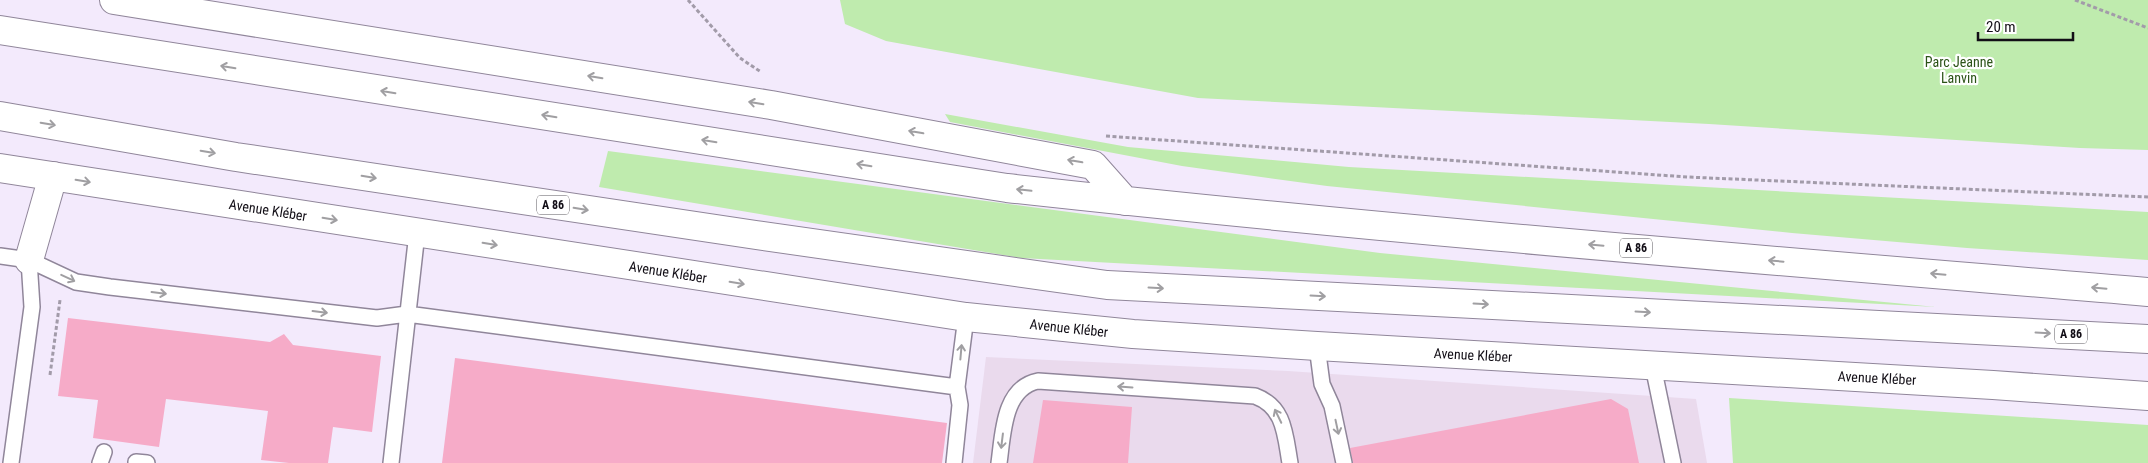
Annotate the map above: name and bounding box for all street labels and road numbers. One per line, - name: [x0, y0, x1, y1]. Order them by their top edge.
- street label: Avenue Kléber: [228, 196, 308, 224]
- road number: A 86: [537, 196, 569, 214]
- road number: A 86: [1620, 238, 1652, 258]
- street label: Avenue Kléber: [628, 258, 708, 286]
- street label: Avenue Kléber: [1029, 316, 1109, 340]
- road number: A 86: [2055, 324, 2087, 344]
- street label: Avenue Kléber: [1433, 345, 1513, 365]
- street label: Avenue Kléber: [1837, 368, 1917, 388]

